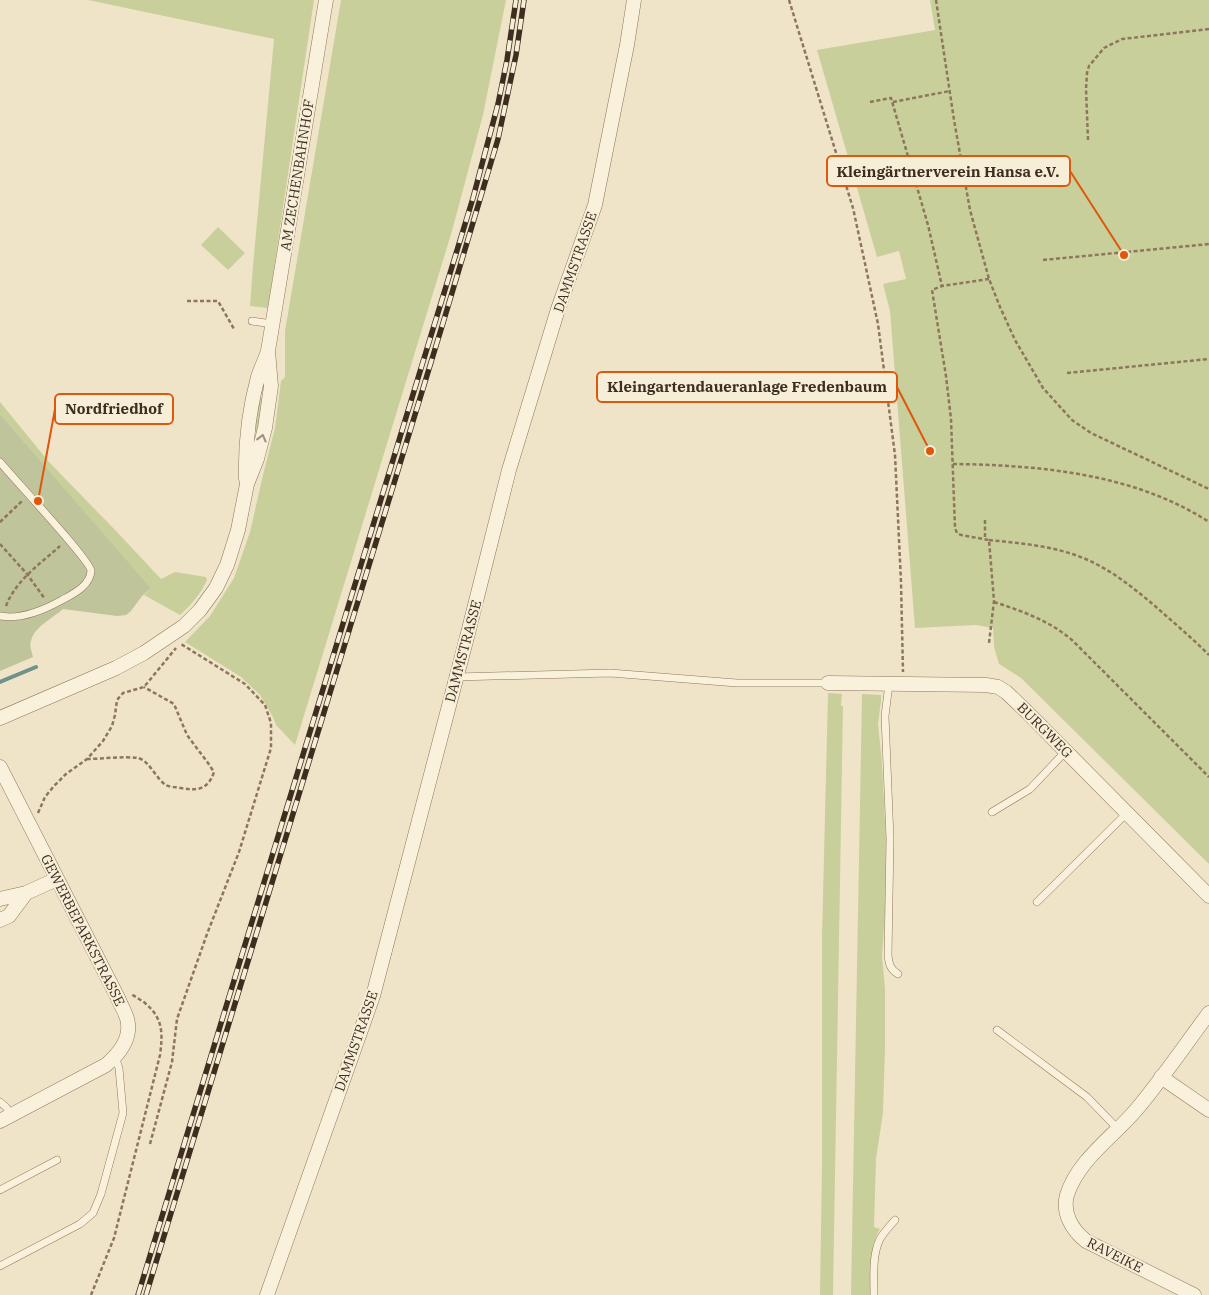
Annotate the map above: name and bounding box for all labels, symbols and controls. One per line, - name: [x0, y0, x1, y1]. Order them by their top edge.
- street label: AM ZECHENBAHNHOF: [276, 98, 318, 252]
- callout: Kleingärtnerverein Hansa e.V.: [827, 156, 1070, 186]
- text: Kleingärtnerverein Hansa e.V.: [837, 162, 1059, 181]
- street label: DAMMSTRASSE: [549, 209, 601, 315]
- callout: Kleingartendaueranlage Fredenbaum: [597, 372, 897, 402]
- text: Kleingartendaueranlage Fredenbaum: [607, 377, 887, 396]
- callout: Nordfriedhof: [55, 394, 173, 424]
- text: Nordfriedhof: [65, 399, 164, 418]
- one-way arrow: [256, 433, 267, 442]
- street label: DAMMSTRASSE: [441, 598, 485, 704]
- street label: BURGWEG: [1013, 698, 1077, 762]
- street label: GEWERBEPARKSTRASSE: [37, 851, 129, 1009]
- street label: DAMMSTRASSE: [330, 988, 382, 1094]
- street label: RAVEIKE: [1084, 1233, 1146, 1277]

